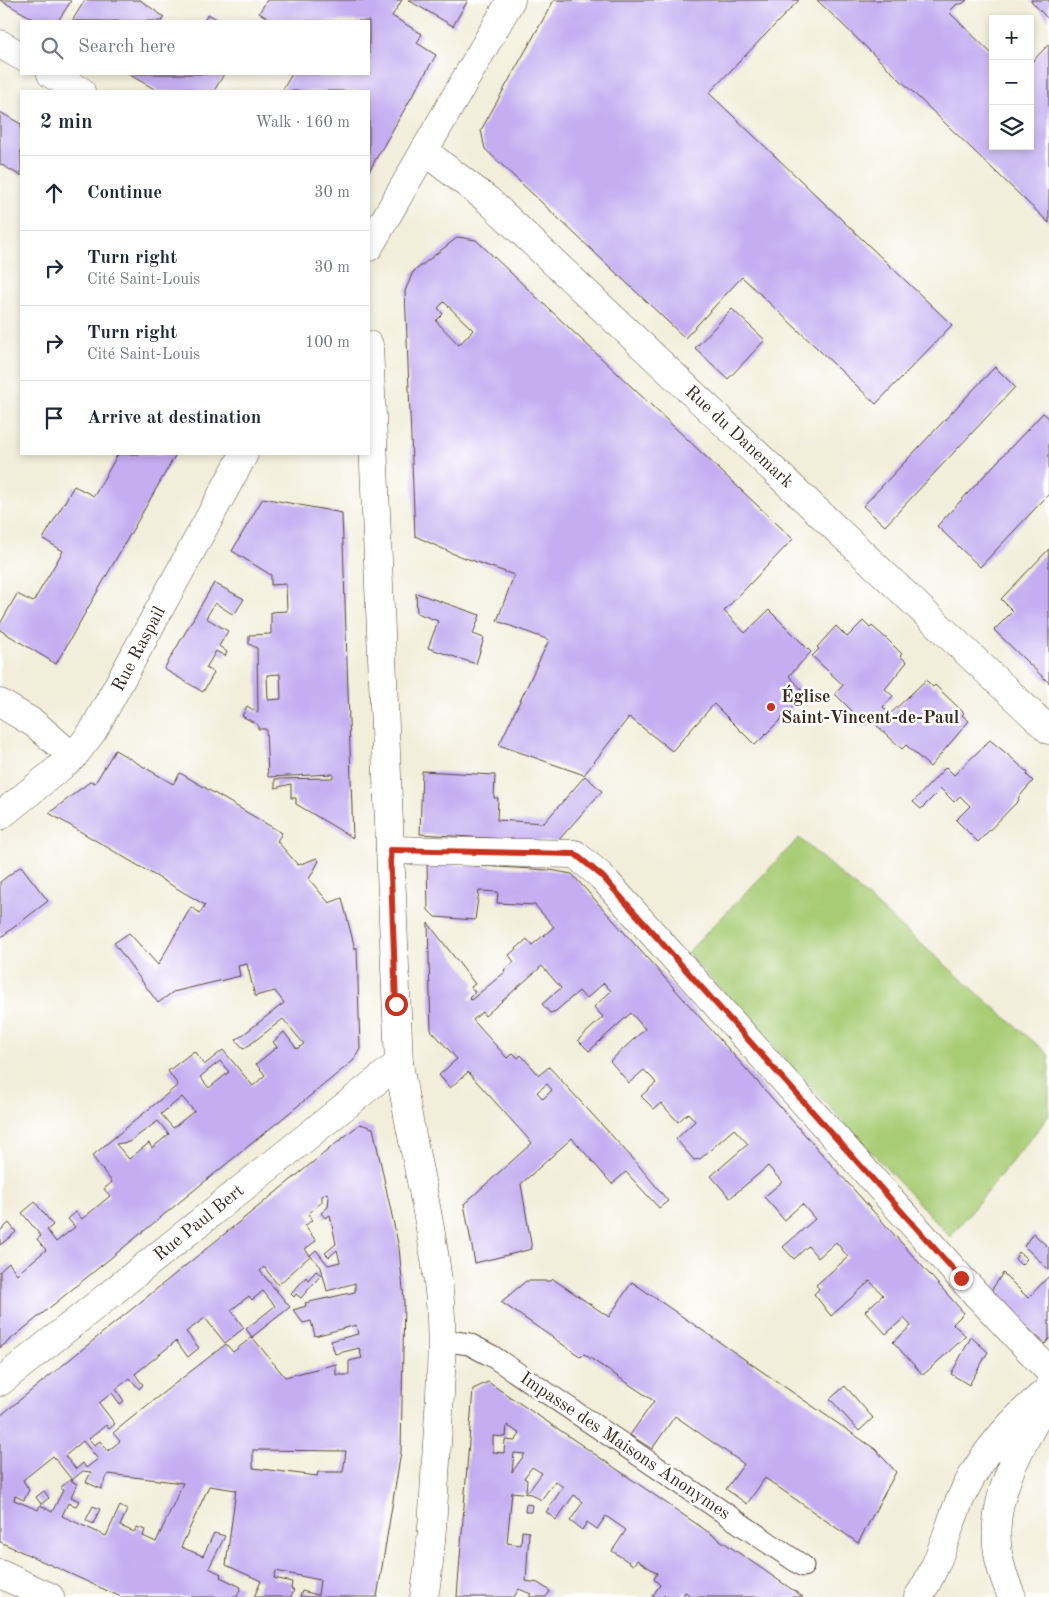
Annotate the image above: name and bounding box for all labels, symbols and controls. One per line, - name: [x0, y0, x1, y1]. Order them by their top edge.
- map controls: [989, 15, 1034, 150]
- button: +: [989, 15, 1034, 60]
- search box: [20, 20, 370, 75]
- icon: search: [38, 34, 66, 62]
- text: Search here: [78, 38, 175, 57]
- button: −: [989, 60, 1034, 105]
- button: layers: [989, 105, 1034, 150]
- text: 2 min: [40, 112, 93, 133]
- text: Walk · 160 m: [255, 115, 350, 131]
- icon: ahead: [40, 179, 68, 207]
- text: Continue: [87, 184, 162, 203]
- text: 30 m: [314, 185, 350, 201]
- text: Turn right: [87, 249, 177, 268]
- icon: right: [40, 254, 68, 282]
- text: 30 m: [314, 260, 350, 276]
- text: Cité Saint-Louis: [87, 272, 200, 288]
- text: Turn right: [87, 324, 177, 343]
- icon: right: [40, 329, 68, 357]
- text: 100 m: [305, 335, 350, 351]
- text: Cité Saint-Louis: [87, 347, 200, 363]
- street label: Rue du Danemark: [681, 382, 797, 492]
- icon: arrive: [40, 404, 68, 432]
- text: Arrive at destination: [87, 409, 261, 428]
- street label: Rue Raspail: [109, 603, 169, 694]
- place label: Église Saint-Vincent-de-Paul: [781, 684, 960, 727]
- marker: Église Saint-Vincent-de-Paul: [765, 701, 777, 713]
- route start: [385, 993, 408, 1016]
- street label: Rue Paul Bert: [151, 1181, 247, 1265]
- route end: [950, 1267, 973, 1290]
- street label: Impasse des Maisons Anonymes: [517, 1369, 734, 1523]

